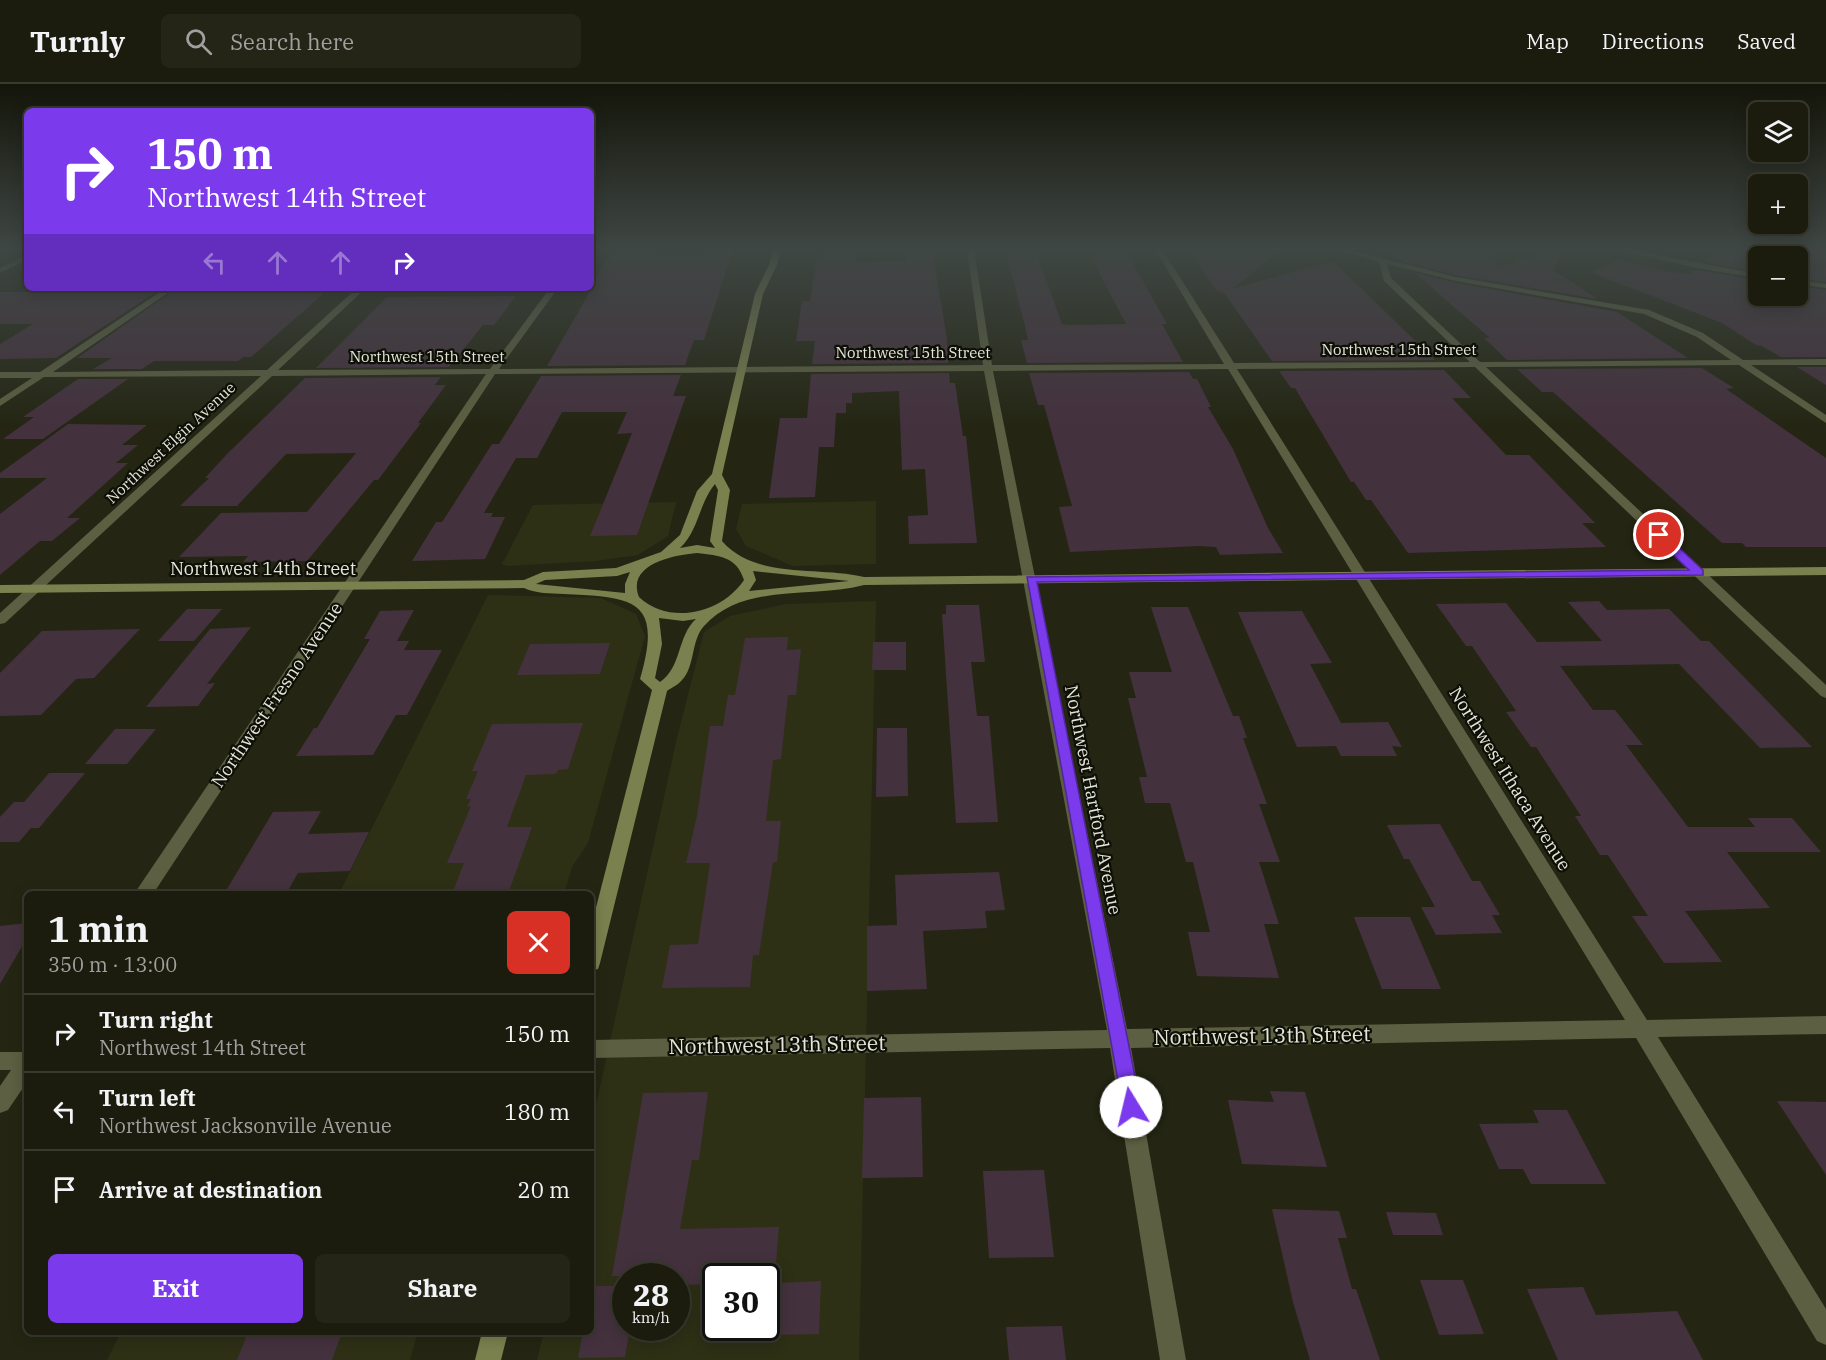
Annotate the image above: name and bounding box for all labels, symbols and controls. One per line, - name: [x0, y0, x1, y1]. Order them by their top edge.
- search box: [161, 14, 581, 68]
- text: Turnly: [30, 23, 125, 60]
- icon: search: [182, 25, 215, 58]
- text: Search here: [230, 27, 354, 56]
- text: Map: [1526, 27, 1569, 55]
- text: Directions: [1602, 27, 1704, 55]
- text: Saved: [1737, 27, 1796, 55]
- map controls: [1748, 102, 1808, 306]
- button: layers: [1748, 102, 1808, 162]
- text: 150 m: [147, 126, 273, 181]
- icon: right: [48, 132, 126, 210]
- button: +: [1748, 174, 1808, 234]
- text: Northwest 14th Street: [147, 179, 426, 214]
- icon: left: [198, 246, 231, 279]
- icon: ahead: [261, 246, 294, 279]
- icon: ahead: [324, 246, 357, 279]
- icon: right: [387, 246, 420, 279]
- button: −: [1748, 246, 1808, 306]
- street label: Northwest 15th Street: [1321, 340, 1477, 359]
- street label: Northwest 15th Street: [835, 343, 991, 362]
- street label: Northwest 15th Street: [349, 347, 505, 366]
- street label: Northwest Elgin Avenue: [102, 378, 239, 507]
- pin: [1633, 509, 1684, 560]
- icon: arrive: [1642, 518, 1675, 551]
- street label: Northwest 14th Street: [170, 557, 356, 580]
- street label: Northwest Fresno Avenue: [206, 598, 347, 792]
- street label: Northwest Hartford Avenue: [1060, 683, 1127, 917]
- street label: Northwest Ithaca Avenue: [1444, 683, 1576, 875]
- text: 1 min: [48, 905, 149, 952]
- button: close: [507, 911, 570, 974]
- text: 350 m · 13:00: [48, 951, 177, 978]
- text: Turn right: [99, 1005, 213, 1034]
- icon: right: [48, 1017, 81, 1050]
- text: 150 m: [504, 1019, 570, 1048]
- street label: Northwest 13th Street: [1153, 1019, 1371, 1051]
- street label: Northwest 13th Street: [668, 1028, 886, 1060]
- text: Northwest 14th Street: [99, 1034, 306, 1061]
- position arrow: [1099, 1075, 1163, 1139]
- text: Turn left: [99, 1083, 195, 1112]
- icon: left: [48, 1095, 81, 1128]
- text: 180 m: [504, 1097, 570, 1126]
- text: Northwest Jacksonville Avenue: [99, 1112, 392, 1139]
- icon: arrive: [48, 1173, 81, 1206]
- text: Arrive at destination: [99, 1175, 322, 1204]
- text: 20 m: [518, 1175, 570, 1204]
- button: Exit: [48, 1254, 303, 1323]
- button: Share: [315, 1254, 570, 1323]
- speed limit sign: 30: [702, 1263, 780, 1341]
- text: 28: [633, 1275, 669, 1314]
- text: km/h: [632, 1308, 670, 1327]

